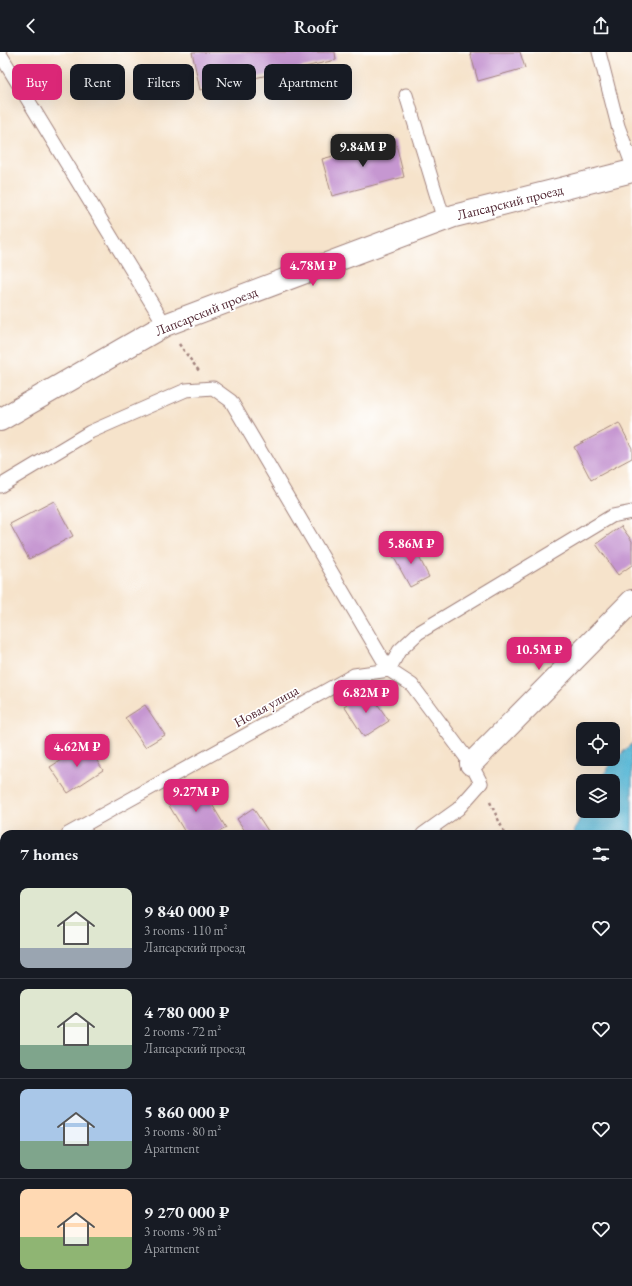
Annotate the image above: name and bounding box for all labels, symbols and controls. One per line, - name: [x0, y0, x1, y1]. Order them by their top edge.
- icon: back: [20, 15, 42, 37]
- text: Roofr: [294, 15, 338, 38]
- icon: share: [590, 15, 612, 37]
- chip: Buy: [12, 64, 62, 100]
- chip: Rent: [70, 64, 125, 100]
- chip: Filters: [133, 64, 194, 100]
- chip: New: [202, 64, 256, 100]
- chip: Apartment: [264, 64, 352, 100]
- pin: 9.84M ₽: [326, 134, 400, 168]
- text: 9.84M ₽: [340, 138, 386, 155]
- street label: Лапсарский проезд: [455, 180, 566, 224]
- pin: 4.78M ₽: [276, 253, 350, 287]
- text: 4.78M ₽: [290, 257, 336, 274]
- street label: Лапсарский проезд: [152, 282, 260, 340]
- pin: 5.86M ₽: [374, 531, 448, 565]
- text: 5.86M ₽: [388, 535, 434, 552]
- pin: 10.5M ₽: [502, 637, 576, 671]
- text: 10.5M ₽: [516, 641, 562, 658]
- pin: 6.82M ₽: [329, 680, 403, 714]
- street label: Новая улица: [230, 681, 302, 731]
- text: 6.82M ₽: [343, 684, 389, 701]
- map controls: [576, 722, 620, 818]
- button: locate: [576, 722, 620, 766]
- pin: 4.62M ₽: [40, 734, 114, 768]
- text: 4.62M ₽: [54, 738, 100, 755]
- button: layers: [576, 774, 620, 818]
- pin: 9.27M ₽: [159, 779, 233, 813]
- text: 9.27M ₽: [173, 783, 219, 800]
- text: 7 homes: [20, 843, 78, 865]
- icon: filters: [590, 843, 612, 865]
- text: 9 840 000 ₽: [144, 900, 230, 922]
- icon: home: [52, 904, 100, 952]
- icon: heart: [590, 917, 612, 939]
- text: 3 rooms · 110 m²: [144, 922, 228, 939]
- text: Лапсарский проезд: [144, 939, 245, 956]
- text: 4 780 000 ₽: [144, 1001, 230, 1023]
- icon: home: [52, 1005, 100, 1053]
- icon: heart: [590, 1018, 612, 1040]
- text: 2 rooms · 72 m²: [144, 1023, 221, 1040]
- text: Лапсарский проезд: [144, 1040, 245, 1057]
- text: 5 860 000 ₽: [144, 1101, 230, 1123]
- icon: home: [52, 1105, 100, 1153]
- icon: heart: [590, 1118, 612, 1140]
- text: 3 rooms · 80 m²: [144, 1123, 221, 1140]
- text: Apartment: [144, 1140, 199, 1157]
- text: 9 270 000 ₽: [144, 1201, 230, 1223]
- icon: home: [52, 1205, 100, 1253]
- icon: heart: [590, 1218, 612, 1240]
- text: 3 rooms · 98 m²: [144, 1223, 221, 1240]
- text: Apartment: [144, 1240, 199, 1257]

